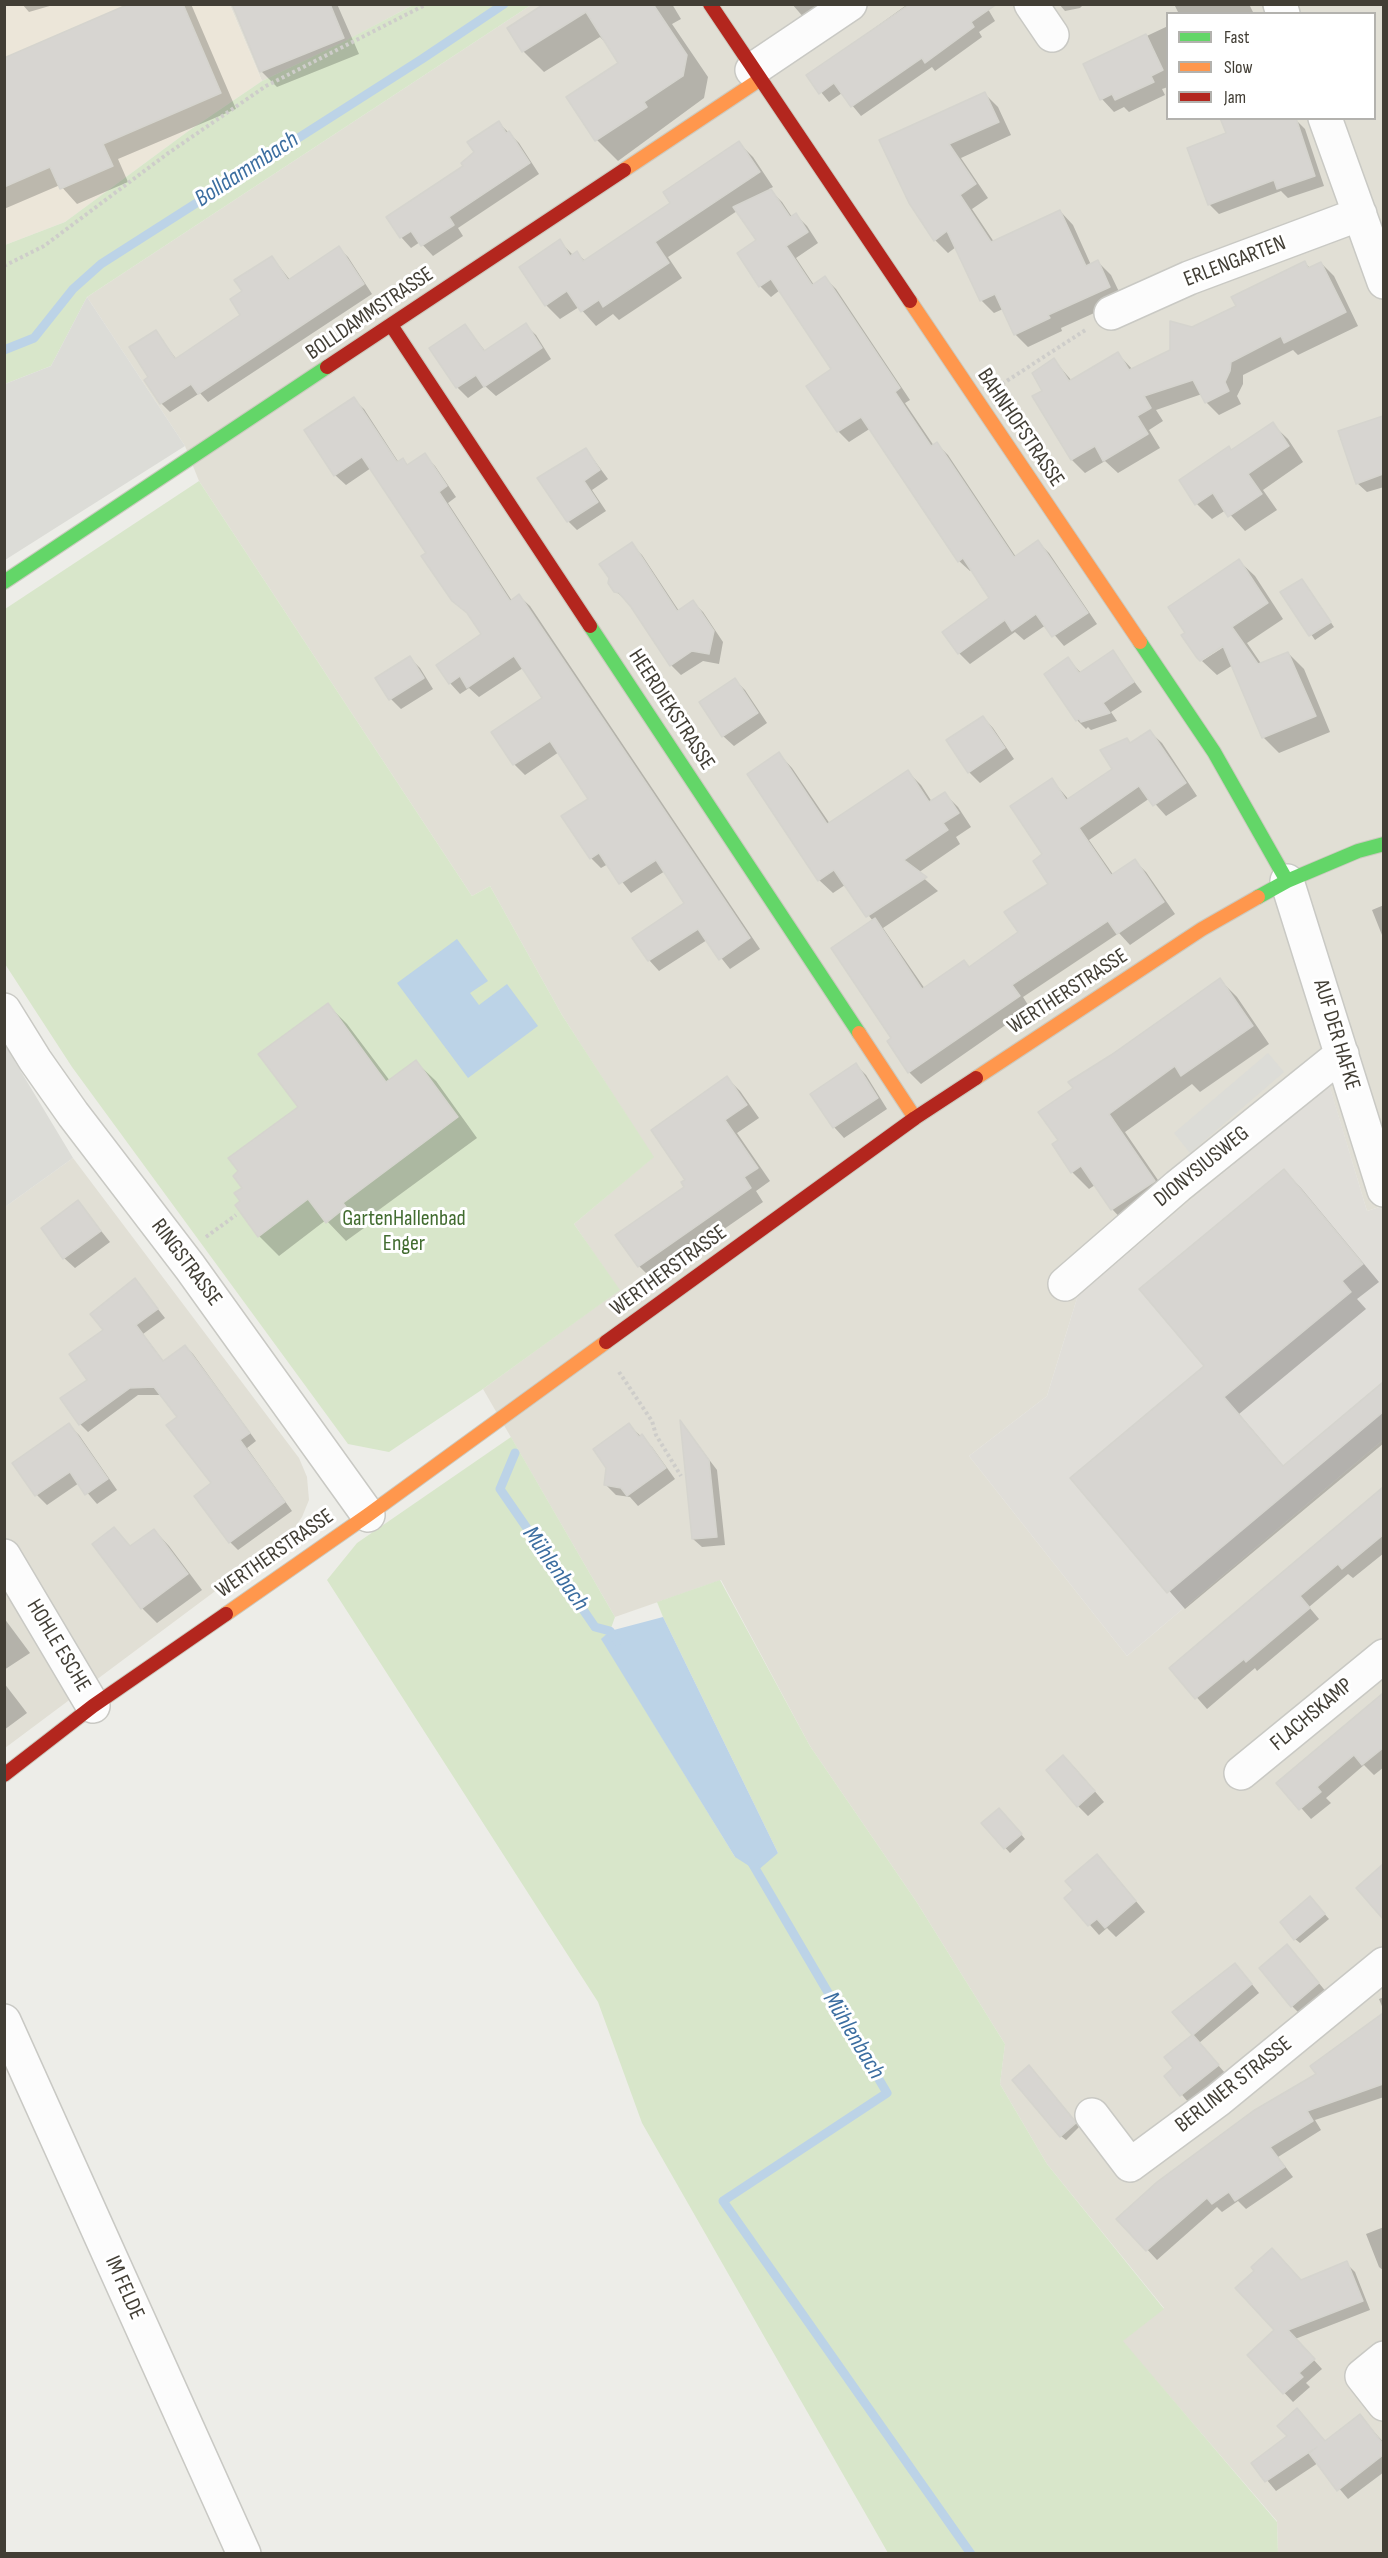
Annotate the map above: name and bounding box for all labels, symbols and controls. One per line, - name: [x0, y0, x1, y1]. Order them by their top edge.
- legend: [1166, 12, 1376, 120]
- text: Fast: [1224, 27, 1249, 48]
- text: Slow: [1224, 57, 1253, 78]
- text: Jam: [1224, 87, 1246, 108]
- water label: Bolldammbach: [190, 126, 304, 214]
- street label: ERLENGARTEN: [1180, 230, 1290, 294]
- street label: BOLLDAMMSTRASSE: [301, 262, 439, 366]
- street label: BAHNHOFSTRASSE: [971, 364, 1069, 492]
- street label: HEERDIEKSTRASSE: [622, 645, 720, 775]
- street label: WERTHERSTRASSE: [1003, 943, 1133, 1041]
- street label: AUF DER HAFKE: [1307, 977, 1365, 1093]
- street label: DIONYSIUSWEG: [1149, 1121, 1255, 1213]
- park label: GartenHallenbad Enger: [342, 1206, 466, 1258]
- street label: RINGSTRASSE: [145, 1214, 227, 1312]
- street label: WERTHERSTRASSE: [606, 1220, 732, 1322]
- street label: WERTHERSTRASSE: [211, 1504, 339, 1604]
- water label: Mühlenbach: [516, 1521, 594, 1617]
- street label: HOHLE ESCHE: [20, 1595, 96, 1697]
- street label: FLACHSKAMP: [1265, 1673, 1359, 1757]
- water label: Mühlenbach: [816, 1987, 890, 2085]
- street label: BERLINER STRASSE: [1170, 2031, 1298, 2139]
- street label: IM FELDE: [98, 2252, 150, 2324]

